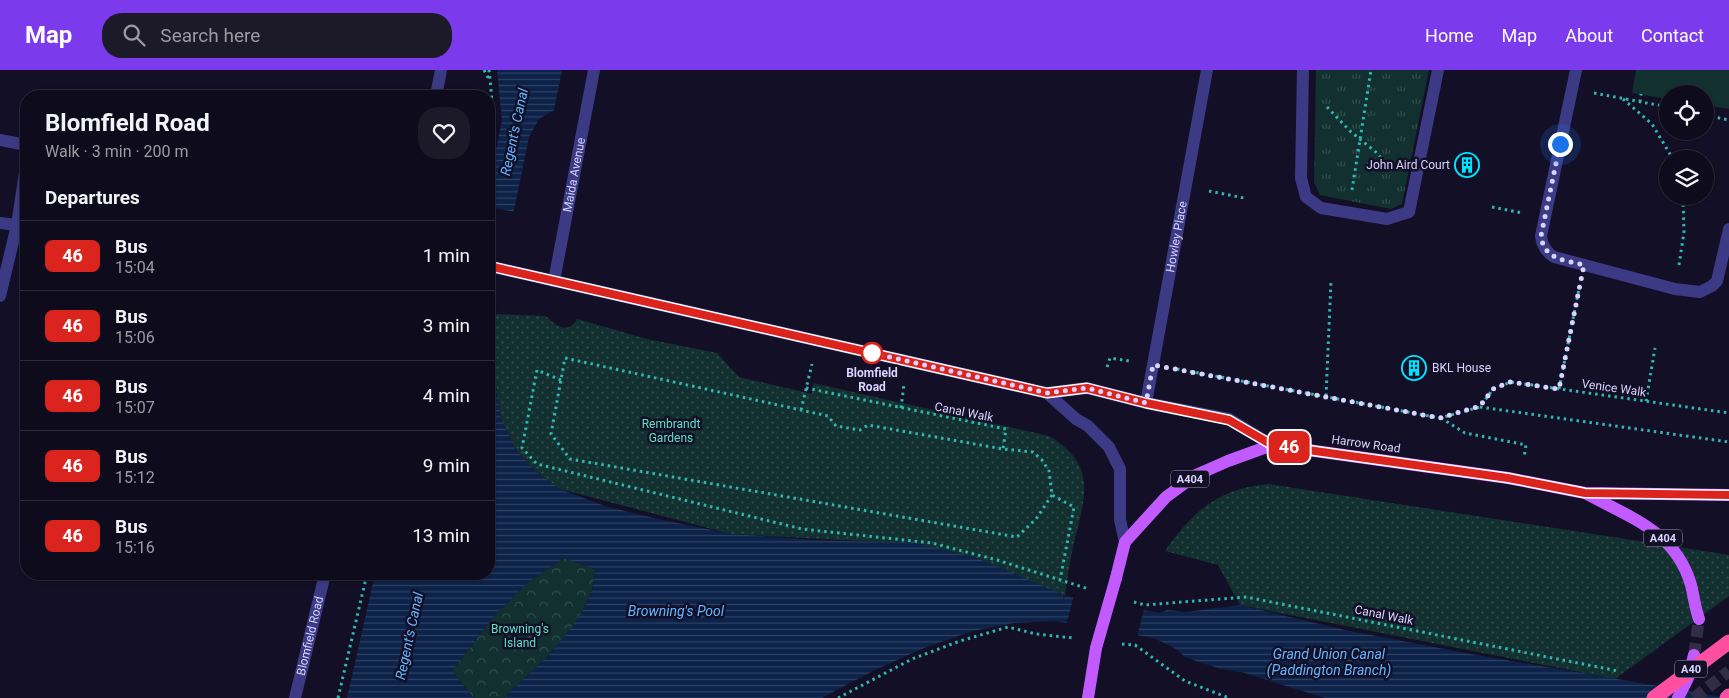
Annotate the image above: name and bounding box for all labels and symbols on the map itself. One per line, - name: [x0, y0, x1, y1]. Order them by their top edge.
- water label: Regent's Canal: [497, 86, 531, 177]
- your location: [1548, 132, 1573, 157]
- street label: Maida Avenue: [560, 136, 588, 213]
- building icon: John Aird Court: [1454, 152, 1480, 178]
- place label: John Aird Court: [1366, 158, 1450, 172]
- street label: Howley Place: [1163, 200, 1190, 273]
- marker: Blomfield Road: [861, 342, 883, 364]
- building icon: BKL House: [1401, 355, 1427, 381]
- place label: BKL House: [1432, 361, 1491, 375]
- place label: Blomfield Road: [846, 366, 898, 394]
- street label: Venice Walk: [1581, 377, 1648, 400]
- street label: Canal Walk: [934, 399, 995, 425]
- park label: Rembrandt Gardens: [642, 417, 700, 445]
- line badge: 46: [1266, 431, 1312, 463]
- street label: Harrow Road: [1331, 432, 1401, 456]
- road number: A404: [1171, 470, 1209, 488]
- road number: A404: [1644, 529, 1682, 546]
- water label: Regent's Canal: [392, 590, 426, 681]
- street label: Blomfield Road: [294, 595, 326, 677]
- street label: Canal Walk: [1354, 602, 1415, 628]
- water label: Browning's Pool: [628, 603, 725, 619]
- park label: Browning's Island: [491, 622, 549, 650]
- water label: Grand Union Canal (Paddington Branch): [1267, 646, 1391, 679]
- road number: A40: [1675, 660, 1707, 678]

